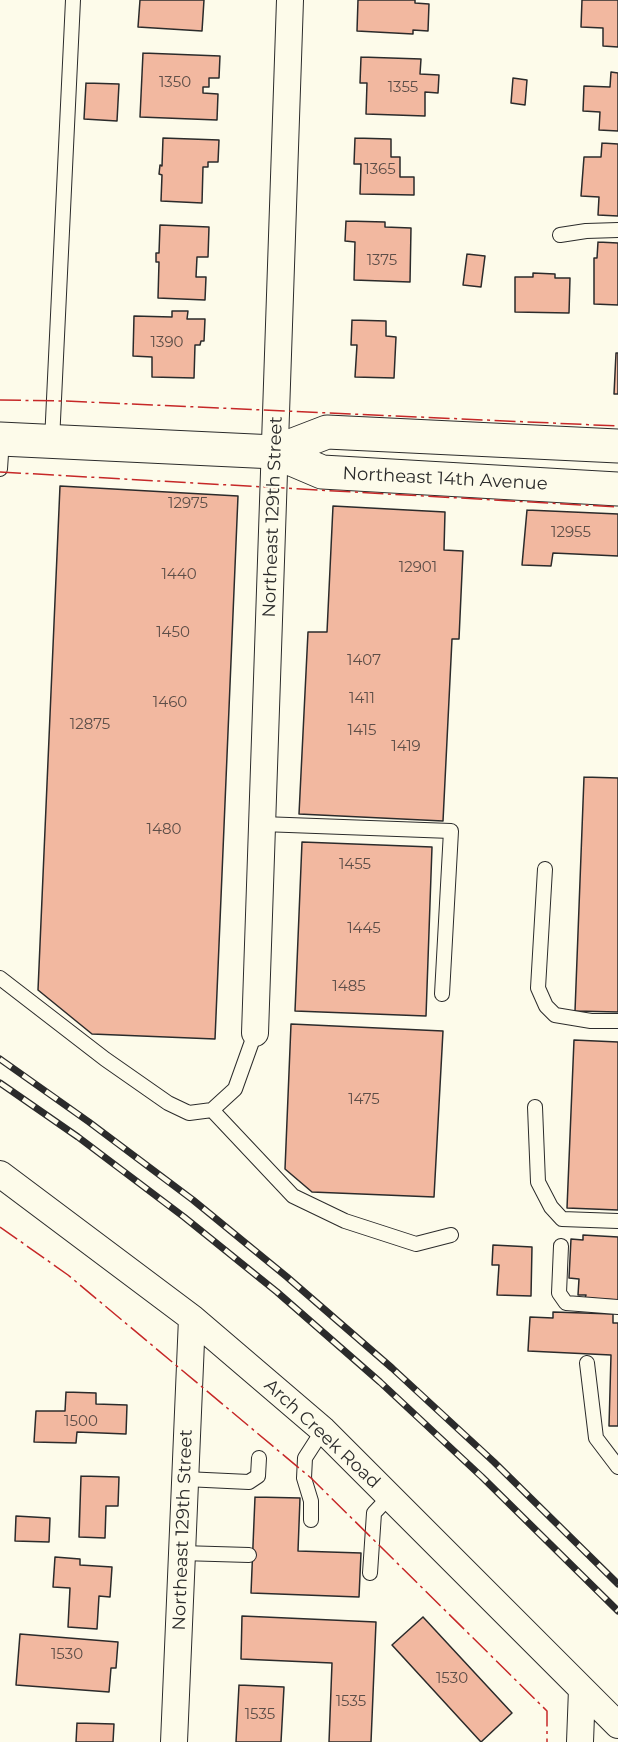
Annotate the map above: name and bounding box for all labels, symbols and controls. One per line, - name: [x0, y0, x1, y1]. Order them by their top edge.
- house number: 1350: [159, 74, 191, 92]
- house number: 1355: [388, 79, 418, 97]
- house number: 1365: [364, 161, 396, 179]
- house number: 1375: [367, 252, 397, 270]
- house number: 1390: [151, 334, 183, 352]
- street label: Northeast 129th Street: [259, 416, 287, 618]
- street label: Northeast 14th Avenue: [342, 463, 548, 495]
- house number: 12975: [168, 495, 208, 513]
- house number: 12955: [551, 524, 591, 542]
- house number: 12901: [399, 559, 437, 577]
- house number: 1440: [161, 566, 197, 584]
- house number: 1450: [156, 624, 190, 642]
- house number: 1407: [347, 652, 381, 670]
- house number: 1411: [349, 690, 375, 708]
- house number: 1460: [153, 694, 187, 712]
- house number: 12875: [70, 716, 110, 734]
- house number: 1415: [348, 722, 376, 740]
- house number: 1419: [391, 738, 421, 756]
- house number: 1480: [147, 821, 181, 839]
- house number: 1455: [339, 856, 371, 874]
- house number: 1445: [347, 920, 381, 938]
- house number: 1485: [332, 978, 366, 996]
- house number: 1475: [348, 1091, 380, 1109]
- street label: Arch Creek Road: [259, 1375, 385, 1493]
- house number: 1500: [64, 1413, 98, 1431]
- street label: Northeast 129th Street: [169, 1429, 197, 1631]
- house number: 1530: [51, 1646, 83, 1664]
- house number: 1530: [436, 1670, 468, 1688]
- house number: 1535: [336, 1693, 366, 1711]
- house number: 1535: [245, 1706, 275, 1724]

